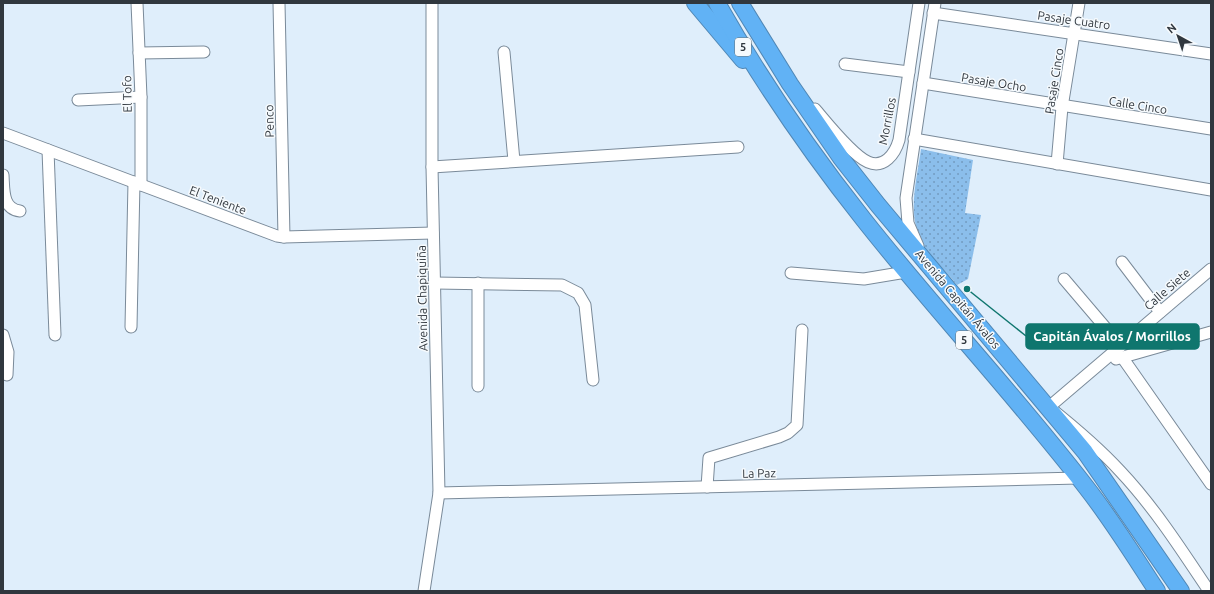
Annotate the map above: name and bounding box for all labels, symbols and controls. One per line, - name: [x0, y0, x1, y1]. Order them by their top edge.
- street label: Pasaje Cuatro: [1037, 8, 1111, 32]
- north arrow: [1158, 16, 1198, 56]
- text: N: [1165, 21, 1179, 36]
- road number: 5: [735, 38, 751, 56]
- street label: Pasaje Cinco: [1042, 47, 1066, 115]
- street label: Pasaje Ocho: [961, 70, 1027, 94]
- street label: El Tofo: [120, 75, 134, 113]
- street label: Calle Cinco: [1108, 94, 1168, 116]
- street label: Morrillos: [876, 96, 898, 146]
- street label: Penco: [262, 104, 276, 138]
- street label: El Teniente: [188, 183, 248, 217]
- street label: Avenida Chapiquiña: [415, 245, 429, 351]
- street label: Avenida Capitán Ávalos: [913, 247, 1003, 351]
- street label: Calle Siete: [1141, 266, 1193, 312]
- callout: Capitán Ávalos / Morrillos: [1026, 324, 1199, 349]
- text: Capitán Ávalos / Morrillos: [1033, 328, 1191, 343]
- road number: 5: [956, 331, 972, 349]
- street label: La Paz: [742, 466, 776, 480]

